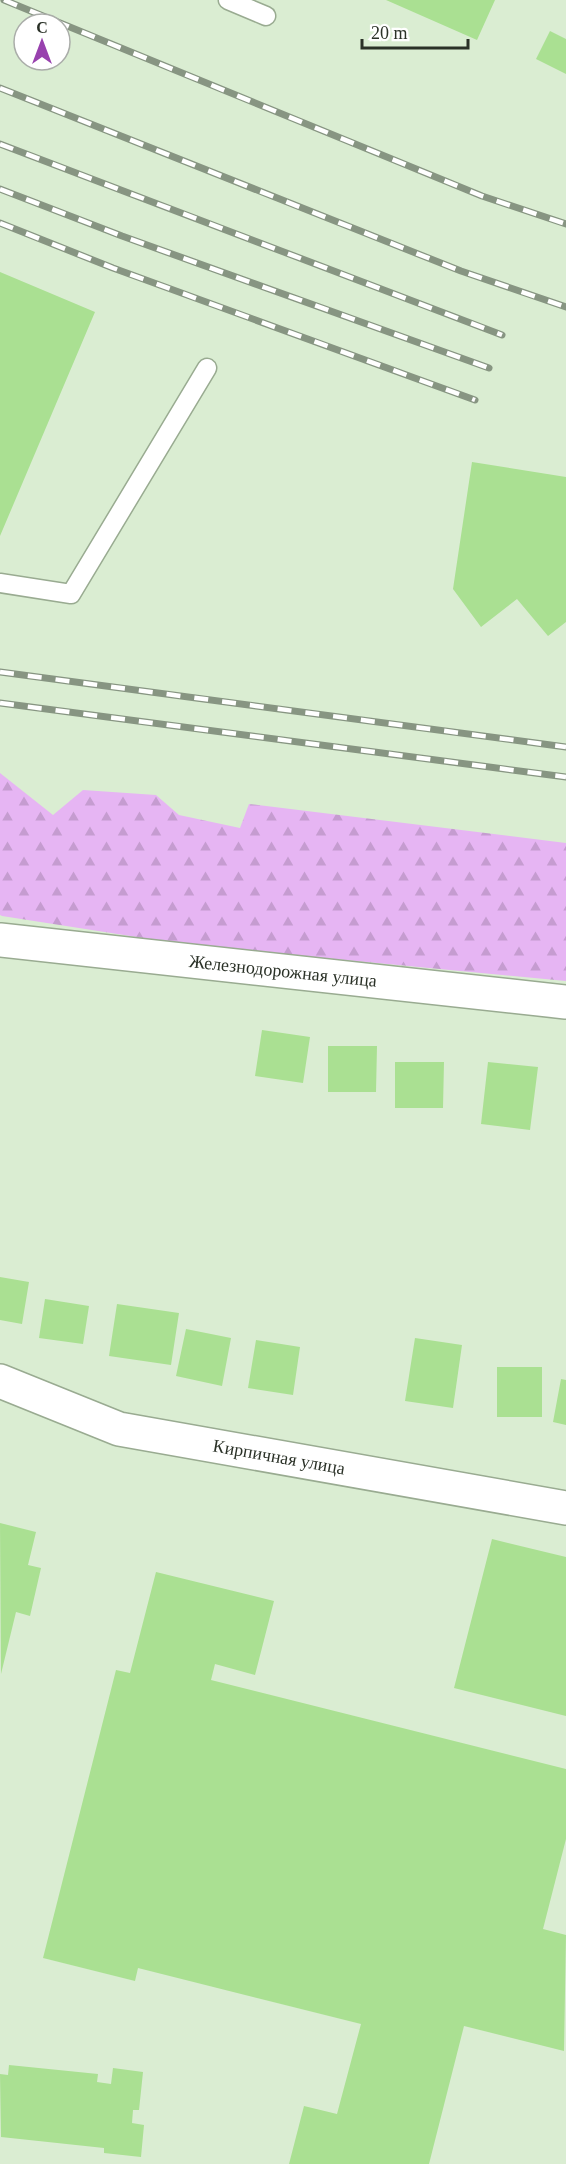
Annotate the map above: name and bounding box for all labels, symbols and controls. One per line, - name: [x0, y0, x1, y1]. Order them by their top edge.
- north arrow: [12, 12, 72, 72]
- scale bar: [362, 12, 468, 50]
- text: С: [36, 19, 48, 36]
- text: 20 m: [371, 23, 408, 43]
- street label: Железнодорожная улица: [188, 951, 378, 991]
- street label: Кирпичная улица: [211, 1436, 347, 1478]

